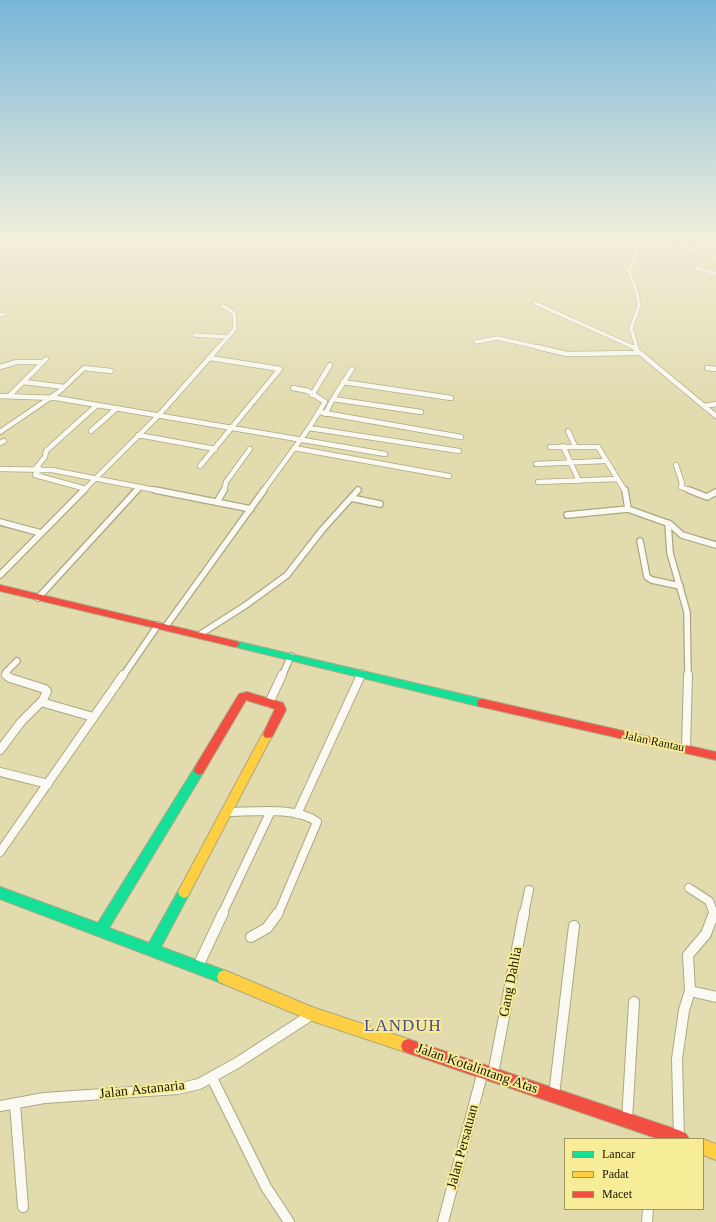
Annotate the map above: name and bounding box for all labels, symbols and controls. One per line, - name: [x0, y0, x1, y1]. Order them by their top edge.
- street label: Jalan Rantau: [622, 729, 686, 755]
- street label: Gang Dahlia: [496, 945, 526, 1019]
- district label: LANDUH: [364, 1017, 442, 1037]
- street label: Jalan Kotalintang Atas: [414, 1040, 540, 1098]
- street label: Jalan Astanaria: [98, 1077, 186, 1103]
- street label: Jalan Persatuan: [444, 1103, 482, 1191]
- legend: [564, 1138, 704, 1210]
- text: Lancar: [602, 1147, 635, 1161]
- text: Padat: [602, 1167, 629, 1181]
- text: Macet: [602, 1187, 632, 1201]

